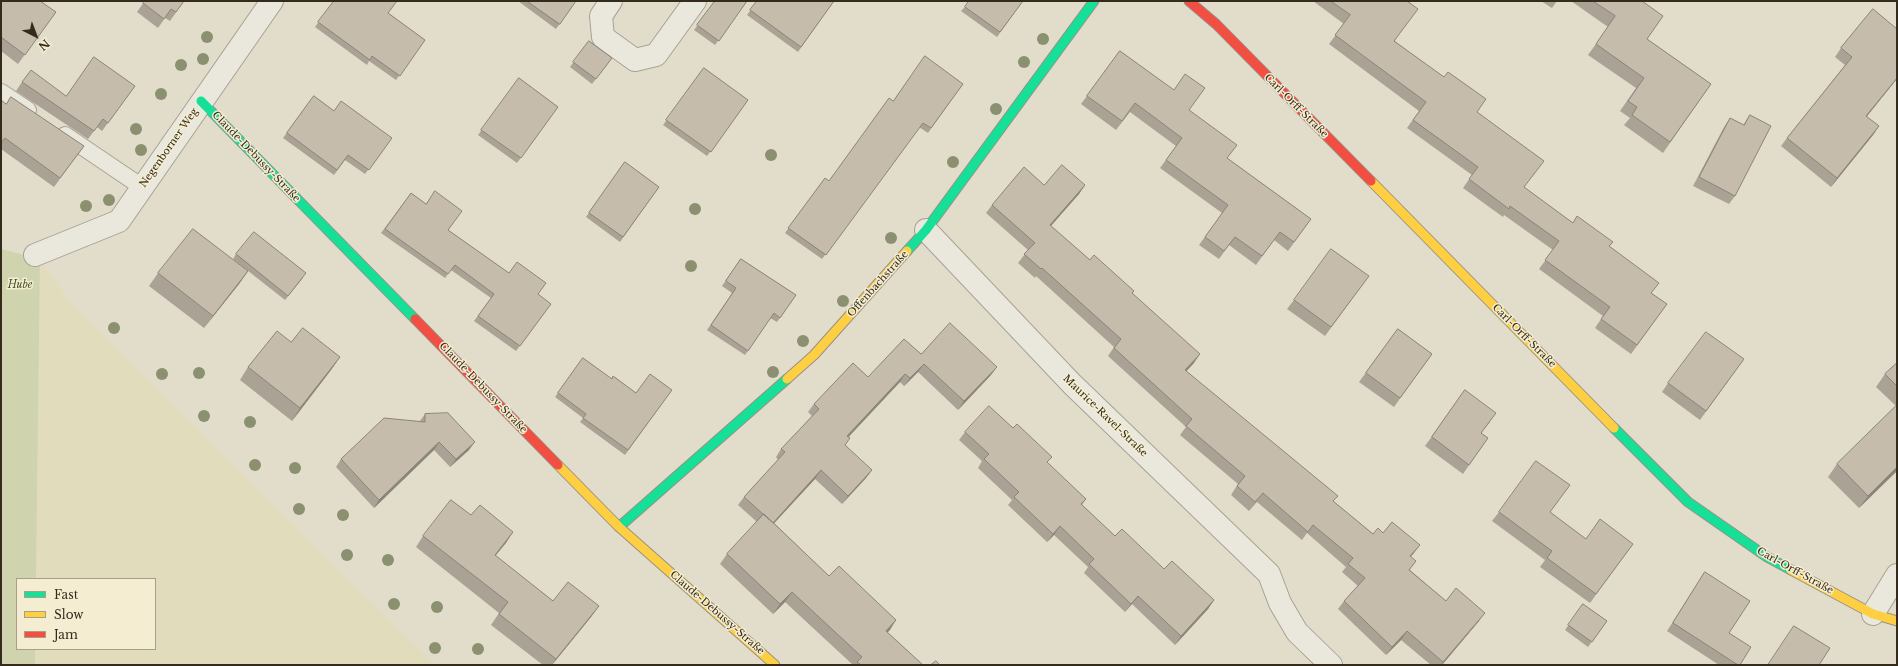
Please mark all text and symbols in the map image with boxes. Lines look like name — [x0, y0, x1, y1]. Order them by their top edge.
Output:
north arrow — [16, 16, 56, 56]
text: N — [36, 36, 53, 54]
street label: Carl-Orff-Straße — [1262, 72, 1330, 140]
street label: Negenborner Weg — [137, 106, 201, 190]
street label: Claude-Debussy-Straße — [210, 109, 302, 205]
street label: Offenbachstraße — [845, 248, 911, 320]
park label: Hube — [8, 279, 32, 291]
street label: Carl-Orff-Straße — [1490, 302, 1558, 370]
street label: Claude-Debussy-Straße — [437, 340, 529, 436]
street label: Maurice-Ravel-Straße — [1060, 373, 1150, 459]
street label: Carl-Orff-Straße — [1755, 545, 1835, 597]
street label: Claude-Debussy-Straße — [667, 569, 767, 657]
legend — [16, 578, 156, 650]
text: Fast — [54, 587, 78, 602]
text: Slow — [54, 607, 83, 622]
text: Jam — [54, 627, 78, 642]

